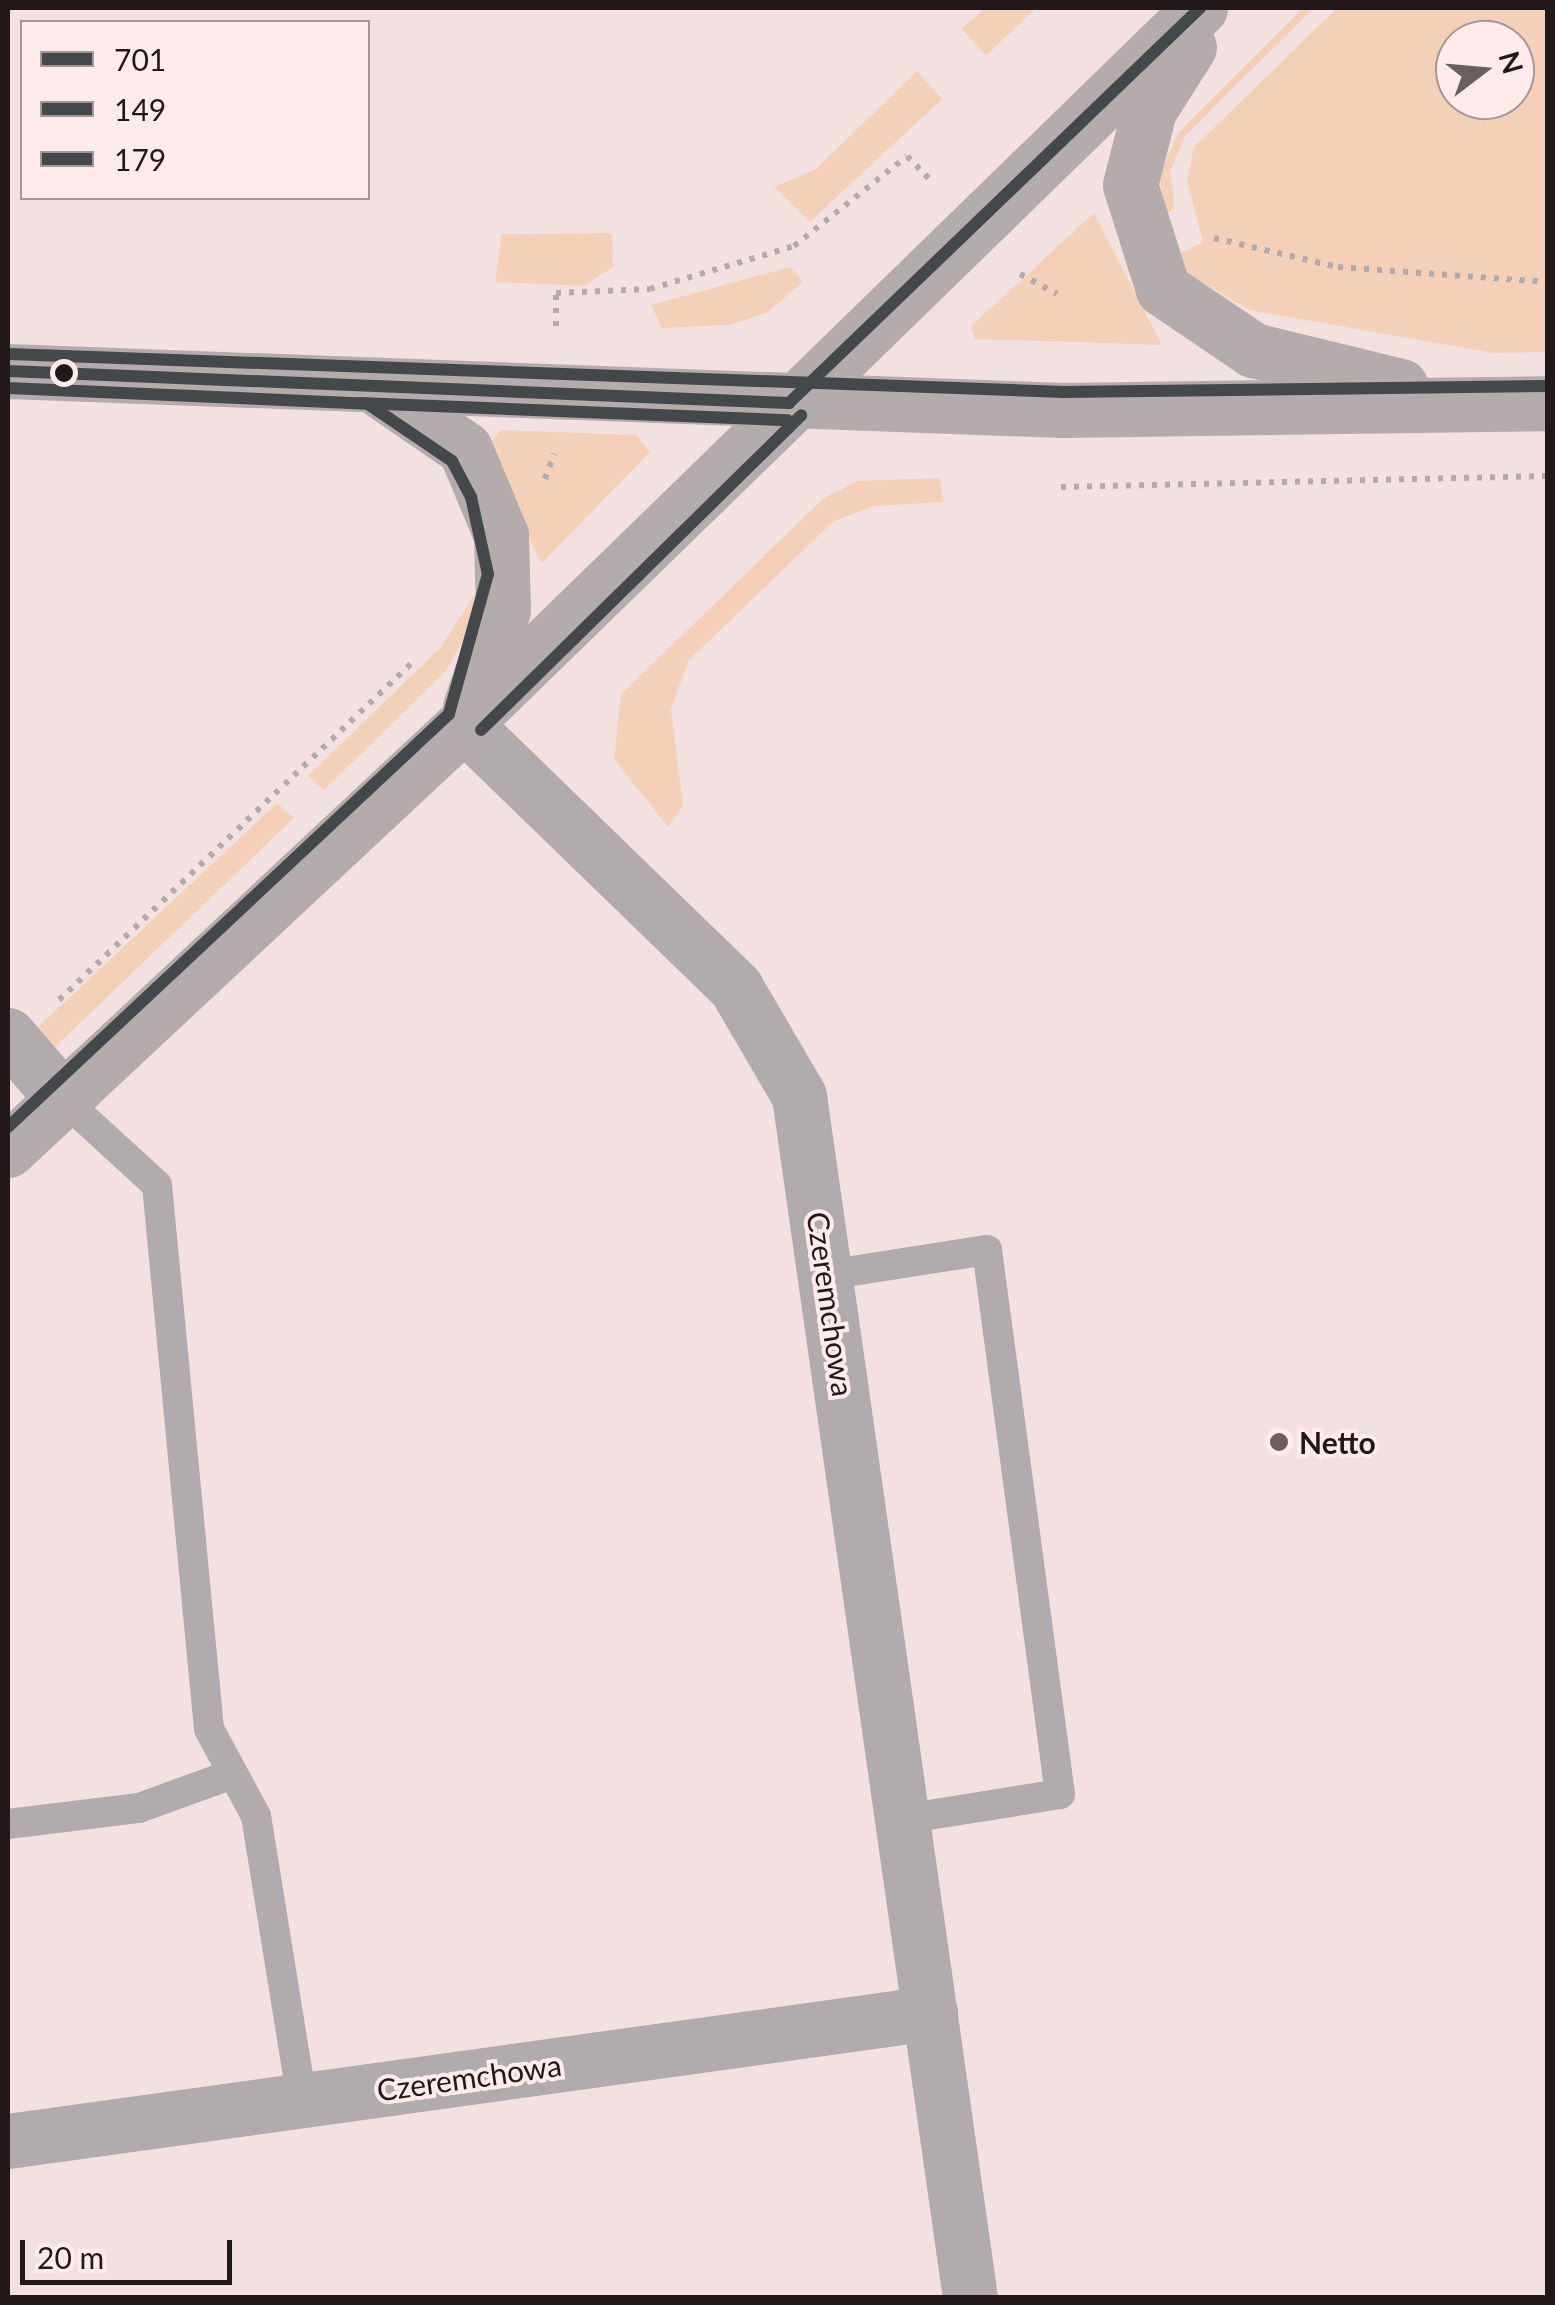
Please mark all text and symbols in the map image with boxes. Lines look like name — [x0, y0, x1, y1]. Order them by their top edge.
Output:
legend — [20, 20, 370, 200]
north arrow — [1435, 20, 1535, 120]
text: 701 — [114, 41, 166, 77]
text: N — [1493, 47, 1531, 77]
text: 149 — [114, 91, 166, 127]
text: 179 — [114, 141, 166, 177]
unlabelled marker — [54, 363, 74, 383]
street label: Czeremchowa — [800, 1209, 862, 1399]
place label: Netto — [1299, 1424, 1376, 1460]
marker: Netto — [1268, 1431, 1290, 1453]
street label: Czeremchowa — [374, 2046, 564, 2108]
scale bar — [25, 2220, 238, 2282]
text: 20 m — [37, 2239, 104, 2275]

